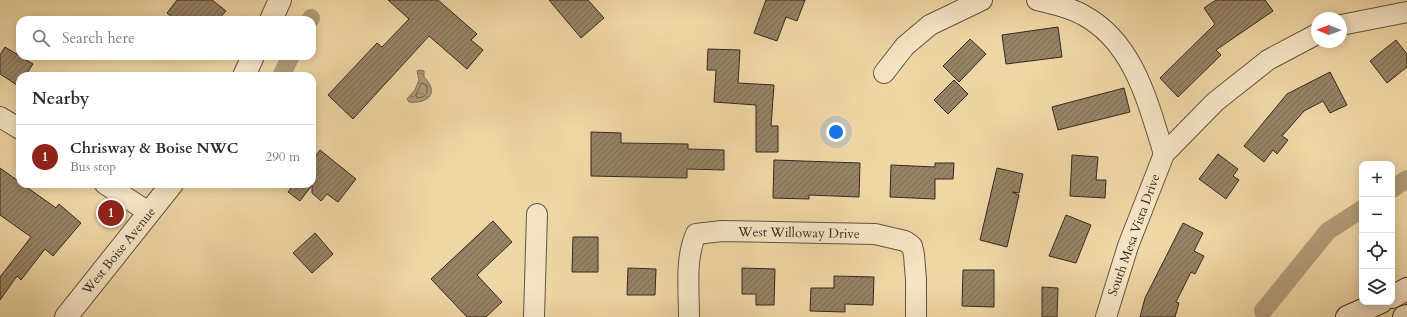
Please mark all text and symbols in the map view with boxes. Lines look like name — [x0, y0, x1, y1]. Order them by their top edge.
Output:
north arrow — [1311, 12, 1347, 48]
search box — [16, 16, 316, 60]
icon: search — [30, 27, 52, 49]
text: Search here — [62, 28, 135, 48]
text: Nearby — [32, 87, 89, 110]
your location — [826, 122, 846, 142]
text: Chrisway & Boise NWC — [70, 138, 238, 158]
text: 1 — [42, 148, 48, 166]
text: 290 m — [266, 148, 300, 166]
text: Bus stop — [70, 158, 116, 176]
map controls — [1359, 161, 1395, 305]
button: + — [1359, 161, 1395, 197]
street label: South Mesa Vista Drive — [1103, 171, 1165, 299]
button: − — [1359, 197, 1395, 233]
pin: 1 — [98, 198, 124, 228]
street label: West Boise Avenue — [78, 203, 160, 299]
street label: West Willoway Drive — [737, 223, 860, 243]
button: locate — [1359, 233, 1395, 269]
button: layers — [1359, 269, 1395, 305]

